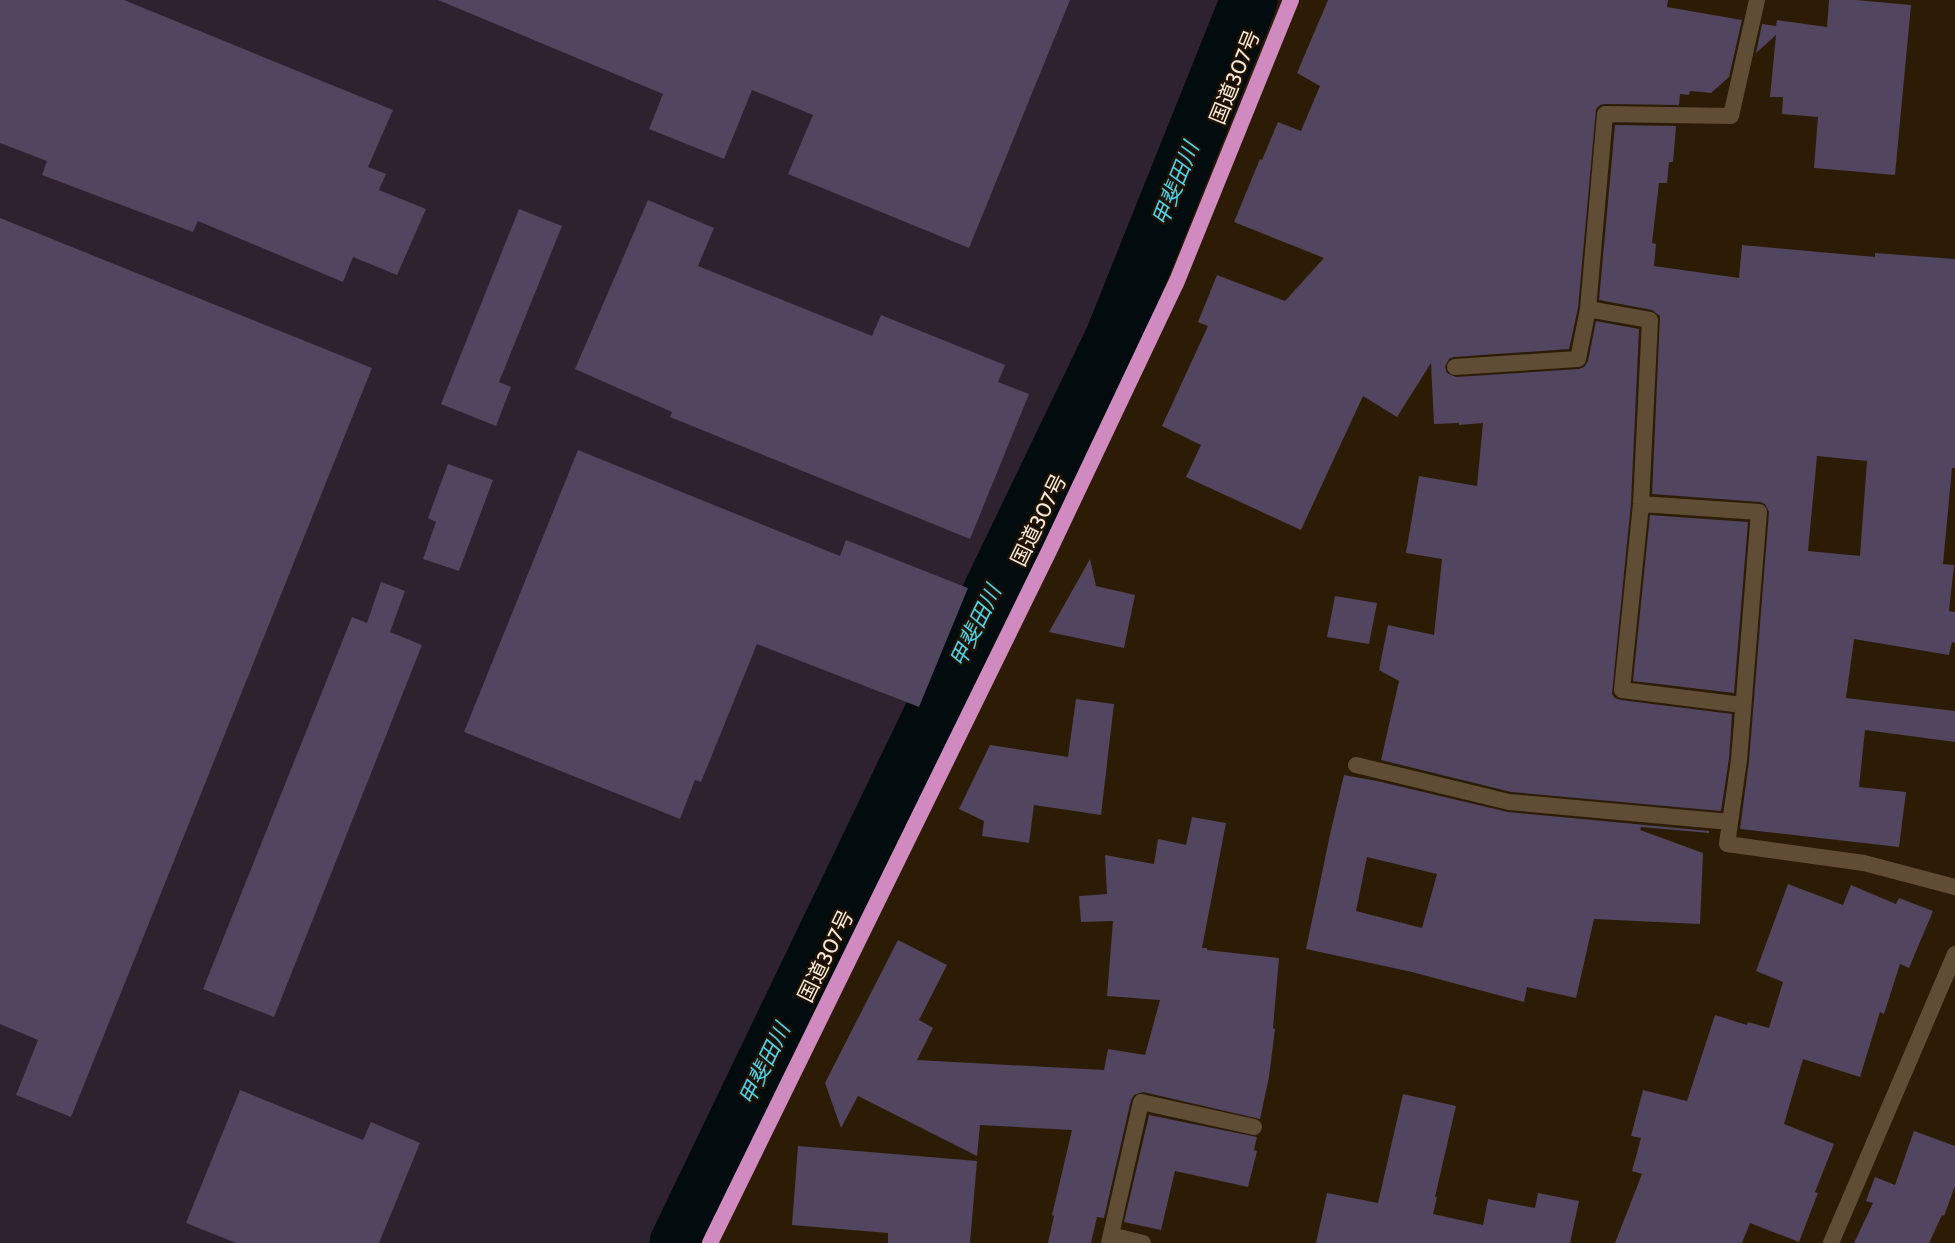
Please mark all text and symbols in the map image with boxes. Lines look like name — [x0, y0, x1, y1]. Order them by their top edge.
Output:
street label: 国道307号 — [1204, 26, 1265, 128]
water label: 甲斐田川 — [1146, 136, 1205, 230]
street label: 国道307号 — [1006, 470, 1072, 570]
water label: 甲斐田川 — [944, 579, 1008, 672]
street label: 国道307号 — [793, 906, 859, 1006]
water label: 甲斐田川 — [733, 1017, 797, 1110]

